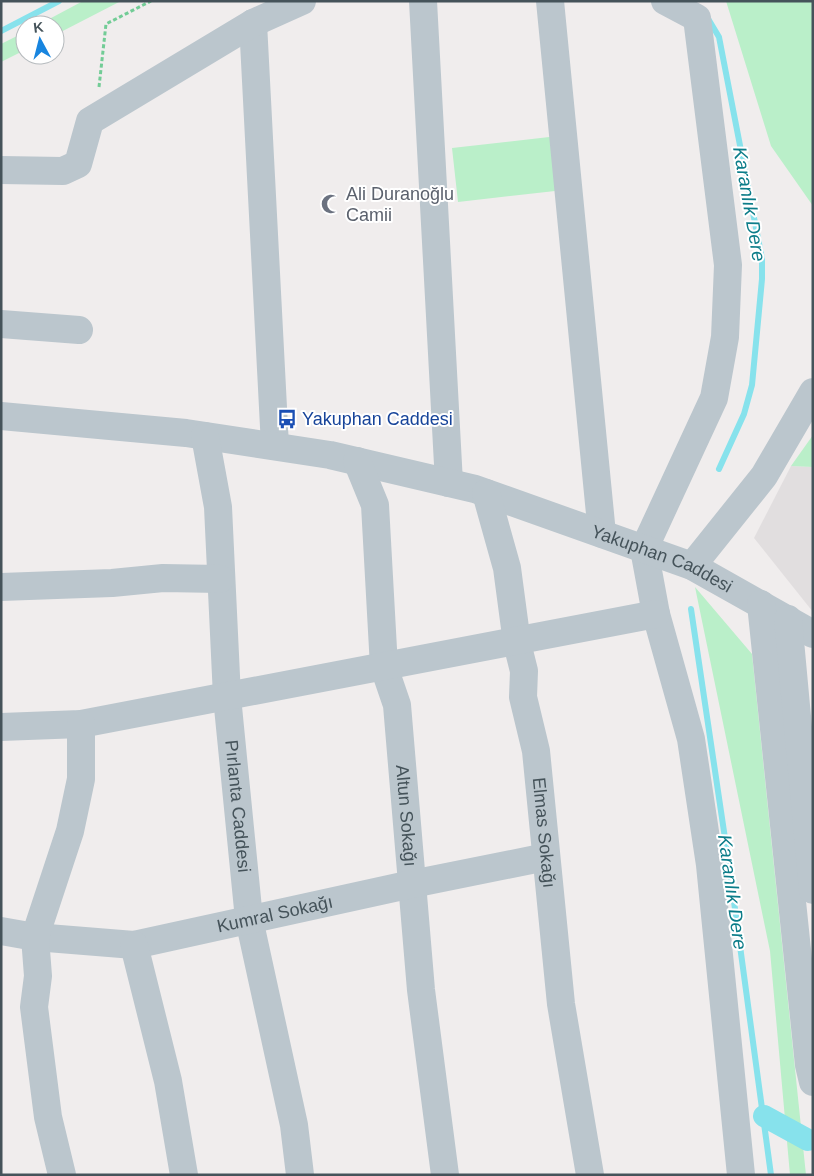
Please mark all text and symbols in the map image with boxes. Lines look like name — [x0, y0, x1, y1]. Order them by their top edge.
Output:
north arrow — [15, 15, 65, 65]
text: K — [32, 19, 44, 36]
water label: Karanlık Dere — [729, 145, 770, 263]
place label: Ali Duranoğlu Camii — [346, 184, 454, 225]
mosque icon: Ali Duranoğlu Camii — [320, 193, 342, 215]
bus stop icon: Yakuphan Caddesi — [276, 408, 298, 430]
place label: Yakuphan Caddesi — [302, 409, 453, 429]
street label: Yakuphan Caddesi — [589, 521, 736, 597]
street label: Pırlanta Caddesi — [221, 739, 254, 873]
street label: Altun Sokağı — [392, 764, 421, 867]
street label: Elmas Sokağı — [529, 776, 559, 889]
water label: Karanlık Dere — [714, 833, 751, 951]
street label: Kumral Sokağı — [215, 892, 335, 937]

